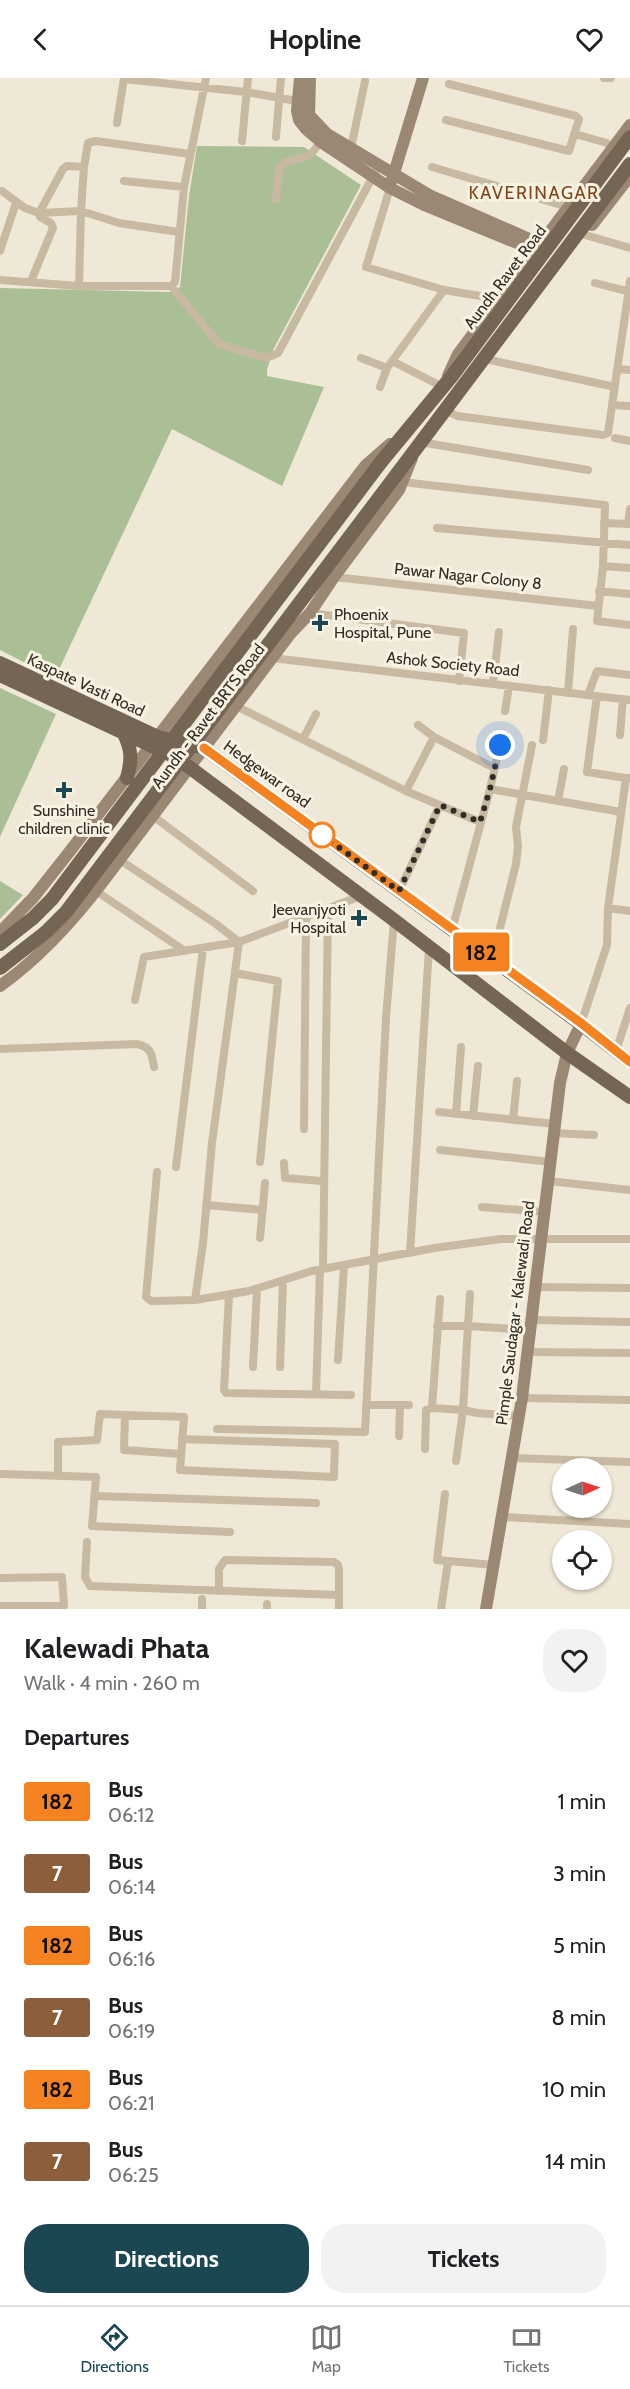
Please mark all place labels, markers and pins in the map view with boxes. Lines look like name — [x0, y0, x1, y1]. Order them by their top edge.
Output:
place label: Phoenix Hospital, Pune — [334, 605, 431, 642]
marker: Phoenix Hospital, Pune — [311, 614, 329, 632]
marker: Sunshine children clinic — [55, 781, 73, 799]
place label: Sunshine children clinic — [18, 801, 110, 838]
unlabelled marker — [309, 822, 335, 848]
place label: Jeevanjyoti Hospital — [272, 900, 346, 937]
marker: Jeevanjyoti Hospital — [350, 909, 368, 927]

